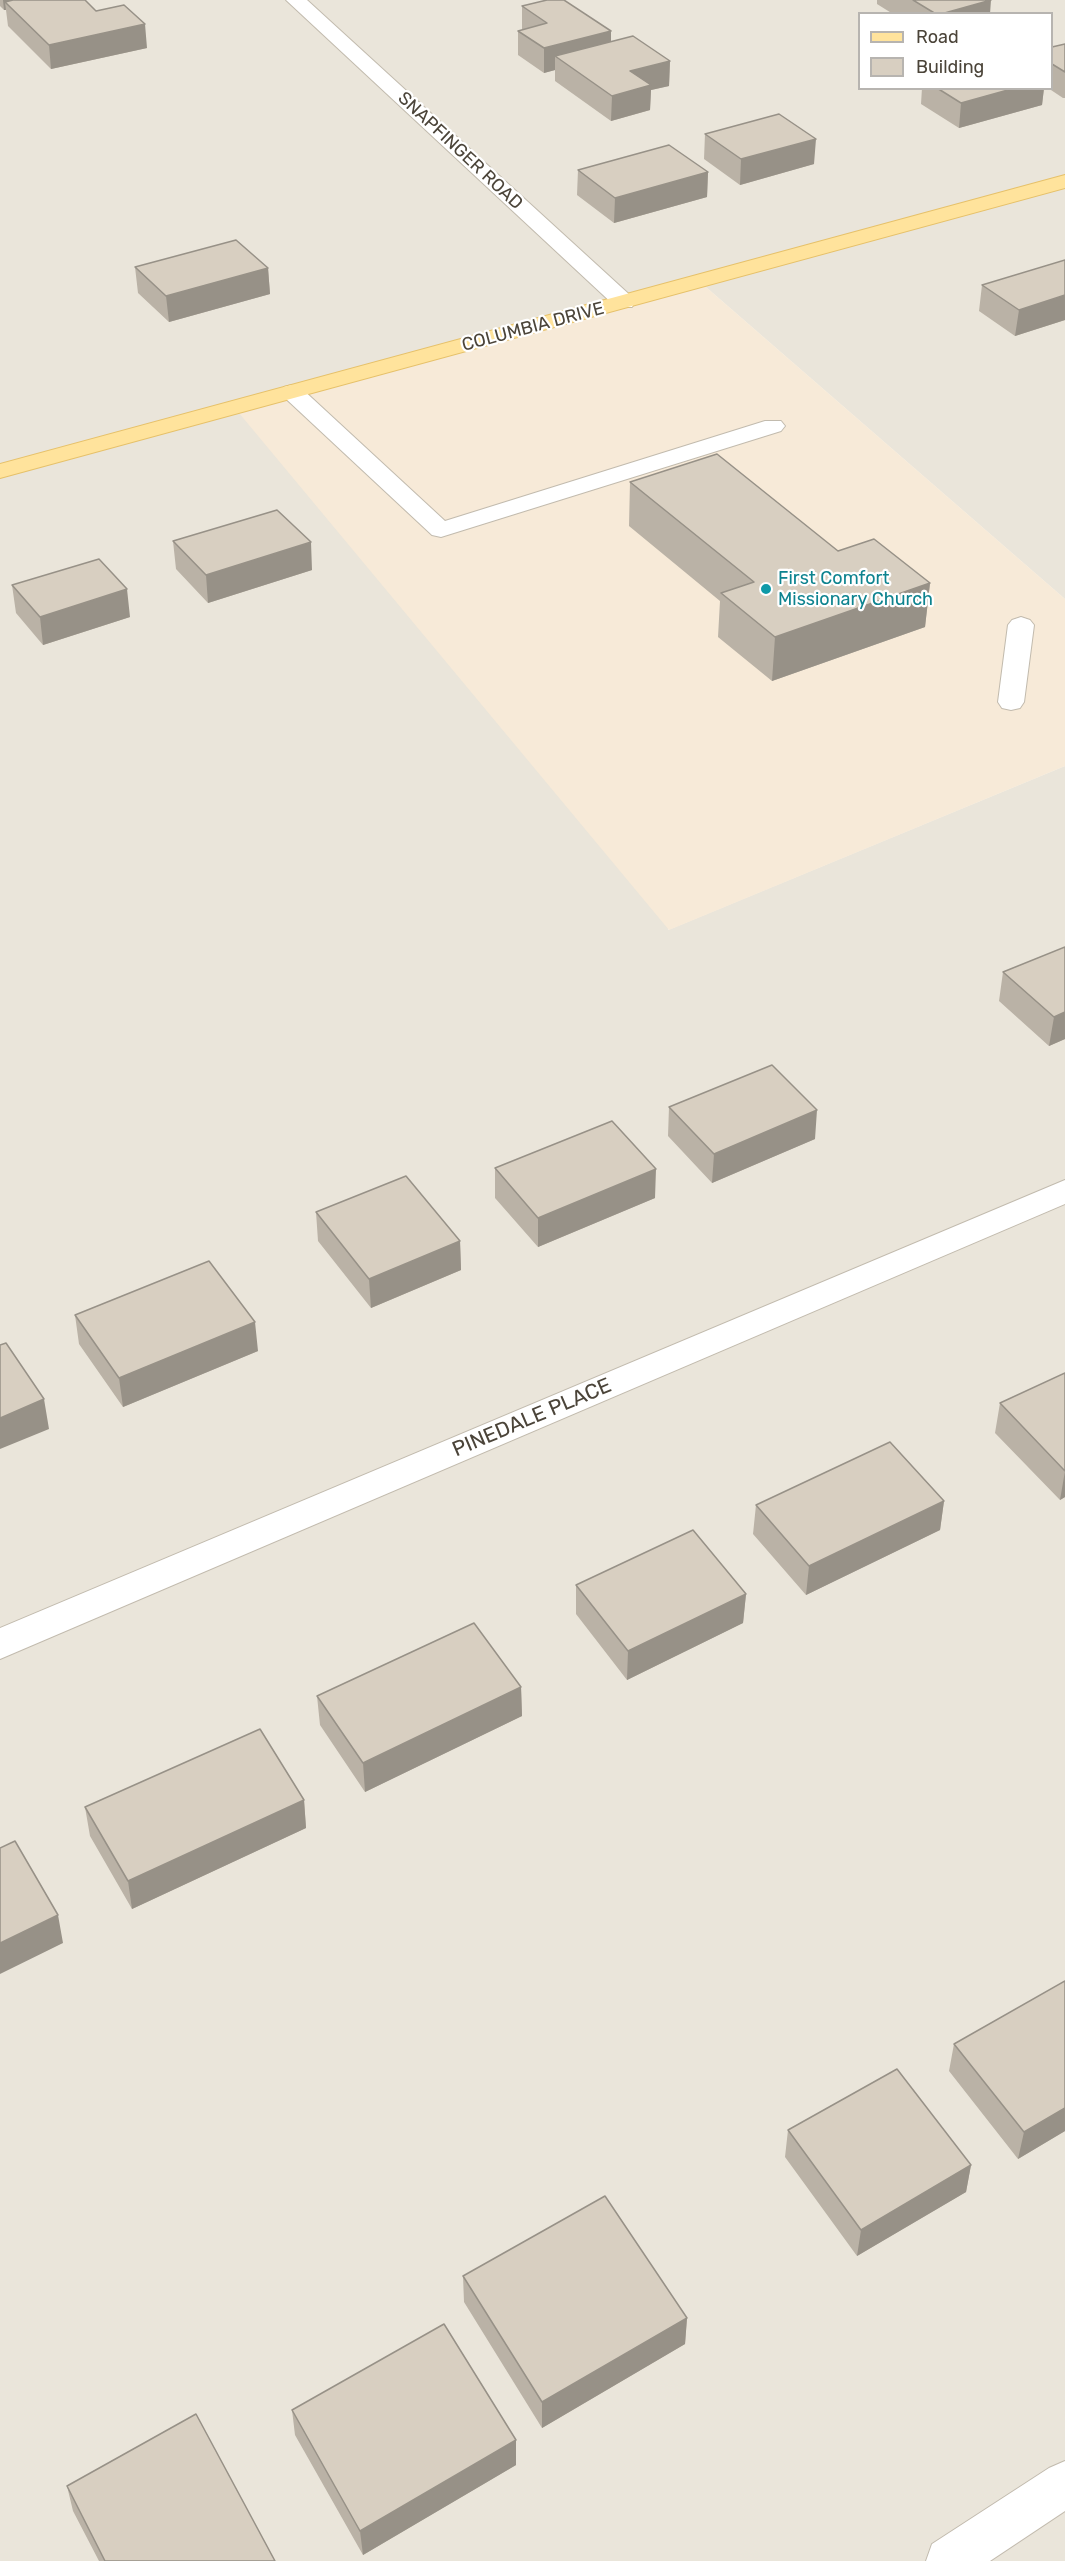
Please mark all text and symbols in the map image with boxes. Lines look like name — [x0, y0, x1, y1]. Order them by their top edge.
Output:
legend — [858, 12, 1053, 90]
text: Road — [916, 26, 959, 48]
text: Building — [916, 56, 984, 78]
street label: SNAPFINGER ROAD — [393, 88, 527, 214]
street label: COLUMBIA DRIVE — [460, 298, 606, 356]
place label: First Comfort Missionary Church — [778, 568, 933, 610]
marker: First Comfort Missionary Church — [759, 582, 773, 596]
street label: PINEDALE PLACE — [449, 1373, 615, 1463]

